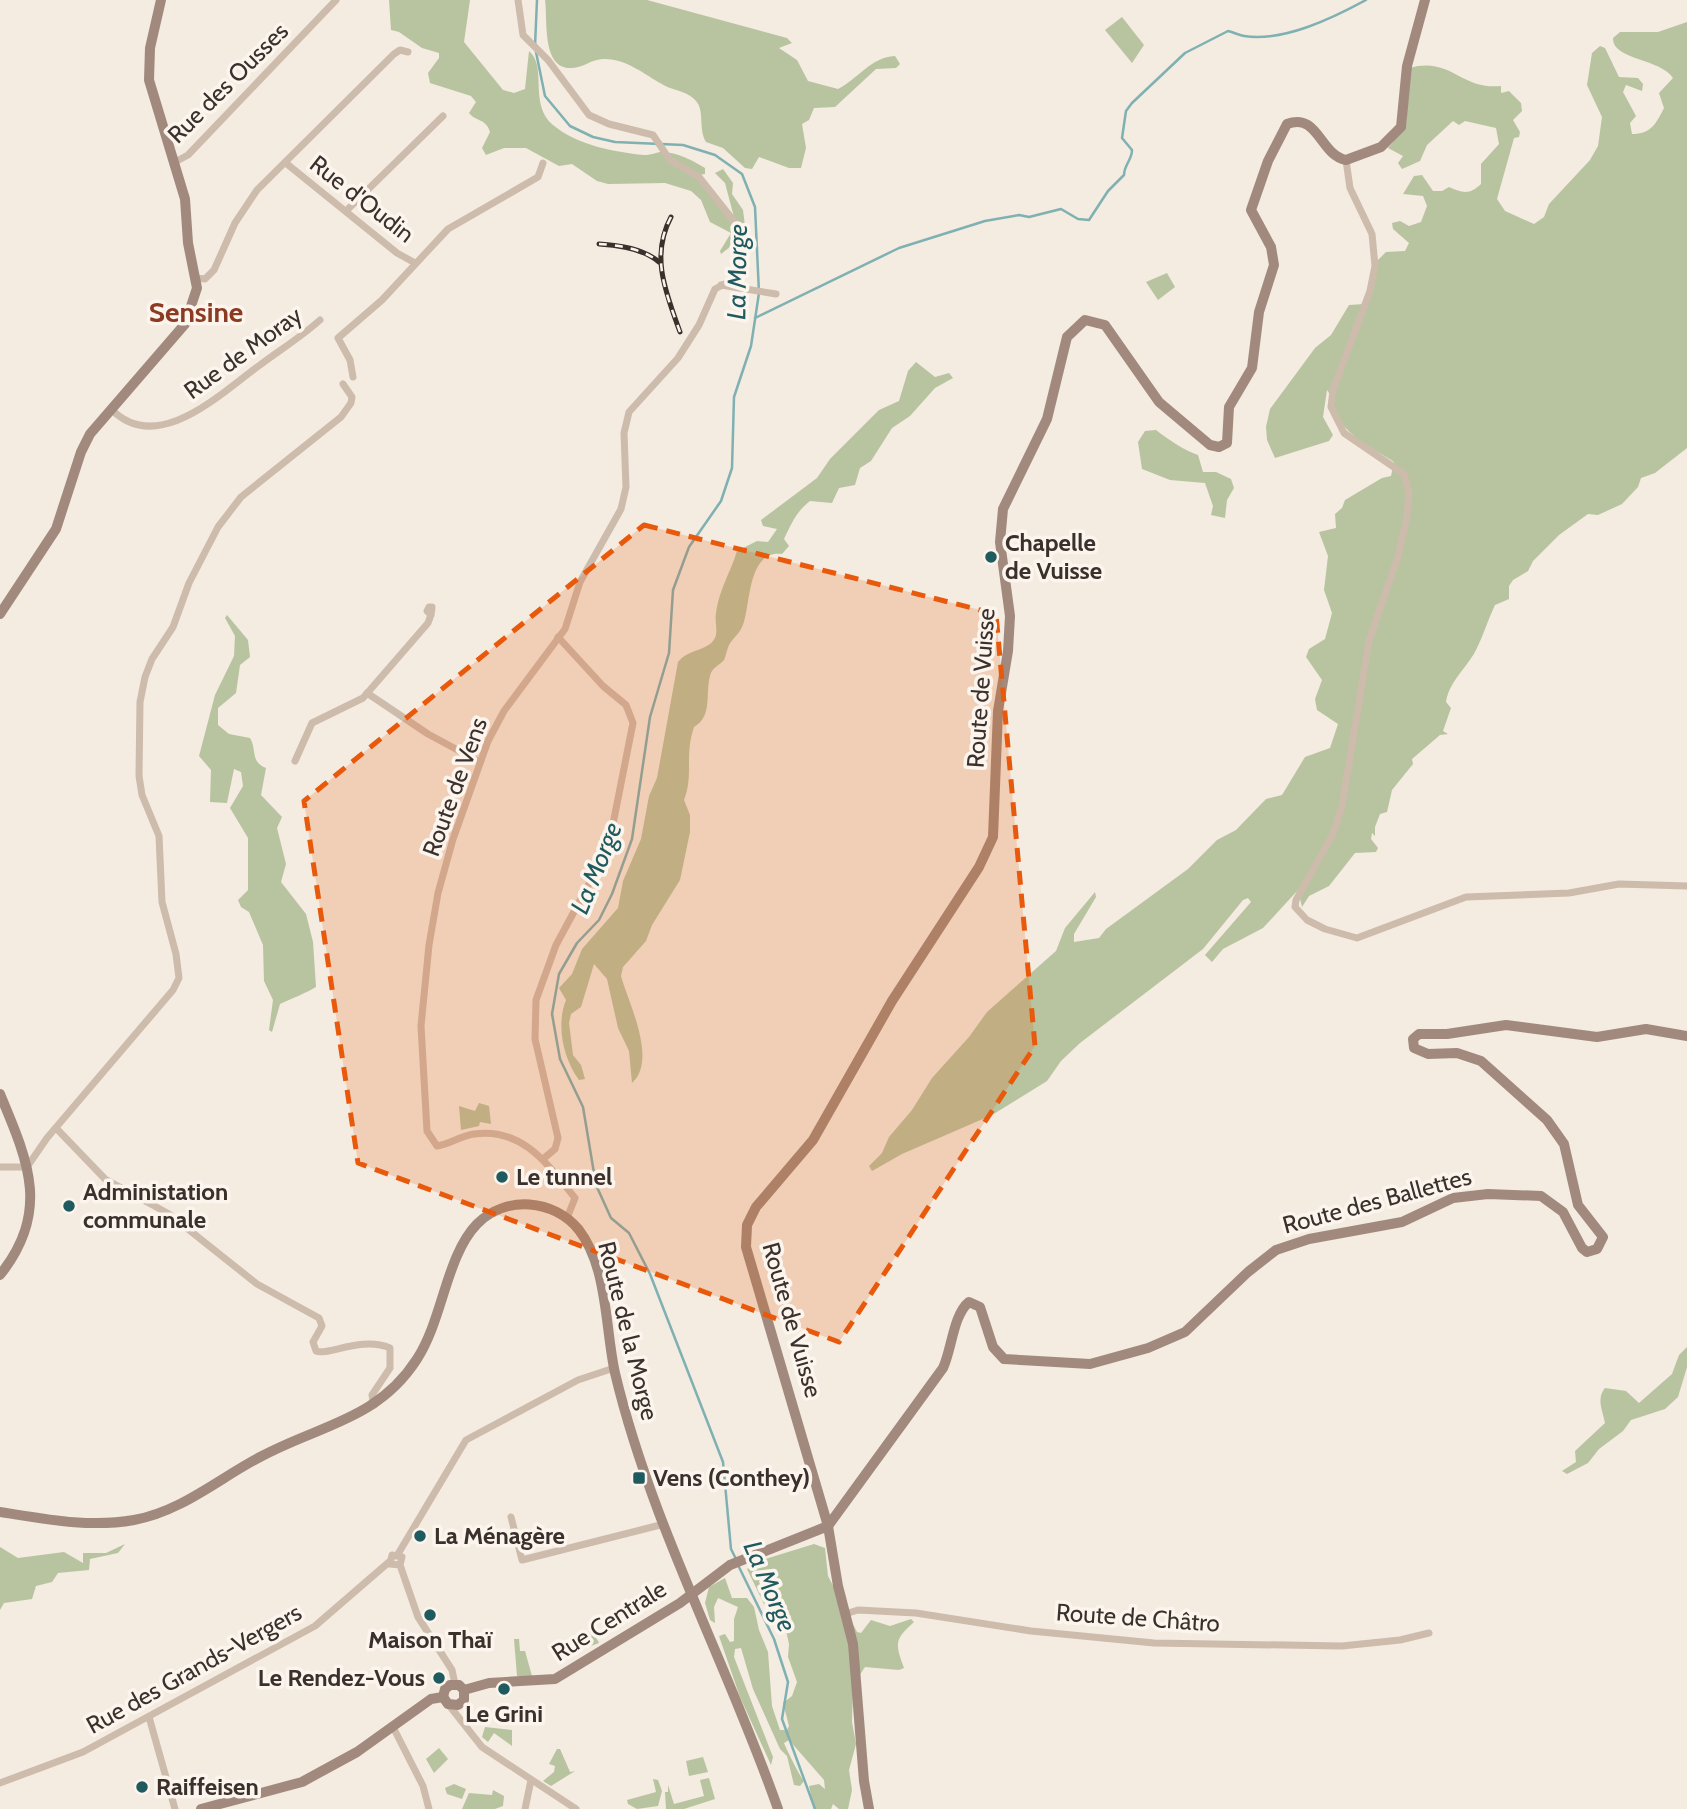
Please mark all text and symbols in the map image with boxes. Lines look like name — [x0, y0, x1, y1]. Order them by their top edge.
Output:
street label: Rue des Ousses — [161, 16, 294, 149]
street label: Rue d'Oudin — [304, 149, 420, 248]
water label: La Morge — [720, 224, 754, 320]
district label: Sensine — [149, 295, 243, 329]
street label: Rue de Moray — [178, 300, 307, 405]
place label: Chapelle de Vuisse — [1005, 528, 1102, 585]
marker: Chapelle de Vuisse — [983, 549, 999, 565]
street label: Route de Vuisse — [960, 607, 1001, 769]
street label: Route de Vens — [416, 714, 493, 860]
water label: La Morge — [563, 818, 629, 918]
street label: Route des Ballettes — [1279, 1161, 1474, 1240]
place label: Le tunnel — [516, 1162, 612, 1191]
marker: Le tunnel — [494, 1169, 510, 1185]
place label: Administation communale — [83, 1177, 228, 1234]
marker: Administation communale — [61, 1198, 77, 1214]
street label: Route de la Morge — [592, 1239, 665, 1423]
street label: Route de Vuisse — [756, 1239, 828, 1401]
place label: Vens (Conthey) — [653, 1463, 810, 1492]
marker: Vens (Conthey) — [631, 1470, 647, 1486]
place label: La Ménagère — [434, 1521, 565, 1550]
marker: La Ménagère — [412, 1528, 428, 1544]
water label: La Morge — [737, 1536, 803, 1636]
street label: Rue Centrale — [546, 1574, 671, 1667]
street label: Rue des Grands-Vergers — [81, 1597, 306, 1740]
street label: Route de Châtro — [1055, 1597, 1221, 1638]
marker: Maison Thaï — [422, 1607, 438, 1623]
place label: Maison Thaï — [368, 1625, 493, 1654]
place label: Le Rendez-Vous — [258, 1663, 425, 1692]
marker: Le Rendez-Vous — [431, 1670, 447, 1686]
marker: Le Grini — [496, 1681, 512, 1697]
place label: Le Grini — [465, 1699, 543, 1728]
place label: Raiffeisen — [156, 1772, 259, 1801]
marker: Raiffeisen — [134, 1779, 150, 1795]

